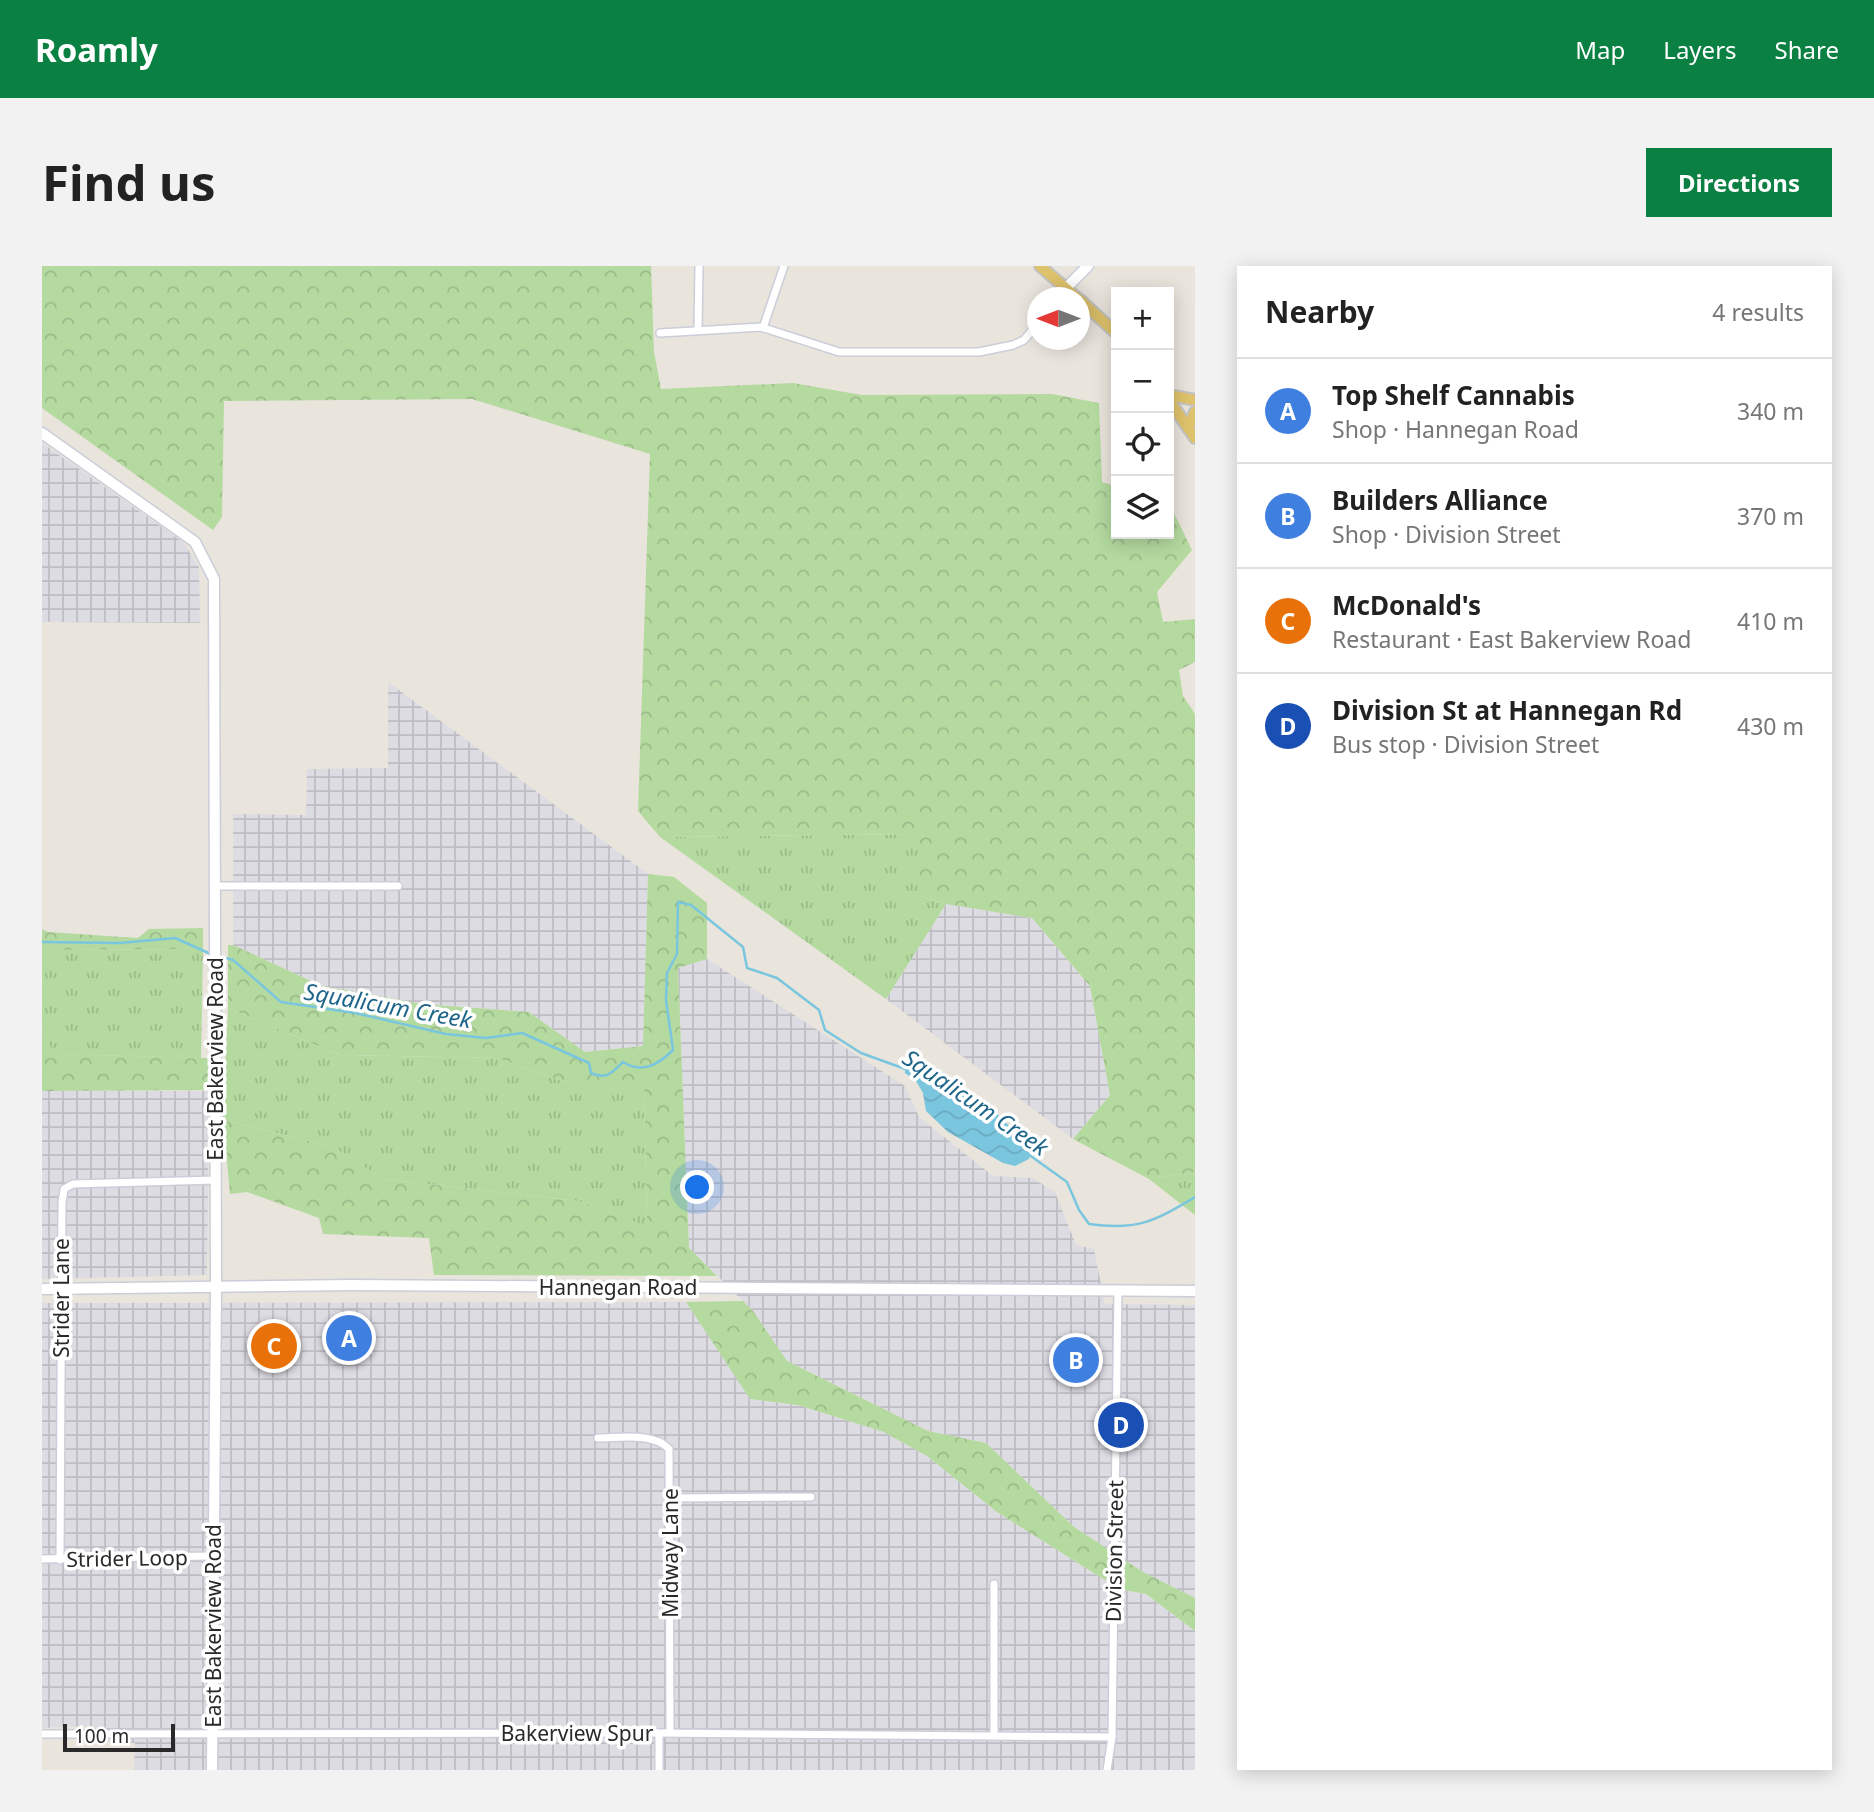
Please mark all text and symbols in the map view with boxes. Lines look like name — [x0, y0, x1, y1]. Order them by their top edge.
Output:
text: Roamly — [35, 27, 158, 72]
text: Map — [1575, 33, 1625, 66]
text: Layers — [1663, 33, 1737, 66]
text: Share — [1775, 33, 1839, 66]
button: Directions — [1646, 148, 1832, 217]
text: Find us — [42, 149, 216, 215]
north arrow — [1027, 287, 1090, 350]
map controls — [1111, 287, 1174, 539]
button: + — [1111, 287, 1174, 350]
text: Nearby — [1265, 291, 1374, 332]
text: 4 results — [1712, 296, 1804, 328]
button: − — [1111, 350, 1174, 413]
text: Top Shelf Cannabis — [1332, 377, 1575, 413]
text: A — [1280, 395, 1296, 427]
text: 340 m — [1737, 395, 1804, 427]
button: locate — [1111, 413, 1174, 476]
text: Shop · Hannegan Road — [1332, 413, 1579, 445]
button: layers — [1111, 476, 1174, 539]
text: Builders Alliance — [1332, 482, 1548, 518]
text: B — [1280, 500, 1296, 532]
text: 370 m — [1737, 500, 1804, 532]
text: Shop · Division Street — [1332, 518, 1561, 550]
text: McDonald's — [1332, 587, 1481, 623]
text: C — [1281, 605, 1295, 637]
text: 410 m — [1737, 605, 1804, 637]
text: Restaurant · East Bakerview Road — [1332, 623, 1691, 655]
text: Division St at Hannegan Rd — [1332, 692, 1682, 728]
text: D — [1280, 710, 1296, 742]
text: 430 m — [1737, 710, 1804, 742]
text: Bus stop · Division Street — [1332, 728, 1599, 760]
street label: East Bakerview Road — [201, 957, 229, 1161]
water label: Squalicum Creek — [302, 975, 476, 1036]
water label: Squalicum Creek — [897, 1041, 1057, 1164]
your location — [680, 1170, 714, 1204]
street label: Strider Lane — [47, 1238, 75, 1358]
street label: Hannegan Road — [539, 1273, 697, 1301]
pin: A — [326, 1312, 372, 1364]
pin: C — [251, 1320, 297, 1372]
pin: B — [1053, 1334, 1099, 1386]
pin: D — [1098, 1399, 1144, 1451]
street label: Division Street — [1099, 1479, 1129, 1622]
street label: Midway Lane — [656, 1488, 684, 1618]
street label: East Bakerview Road — [199, 1524, 227, 1728]
street label: Strider Loop — [66, 1543, 188, 1573]
street label: Bakerview Spur — [501, 1719, 654, 1747]
scale bar — [63, 1721, 175, 1753]
text: 100 m — [74, 1723, 129, 1749]

